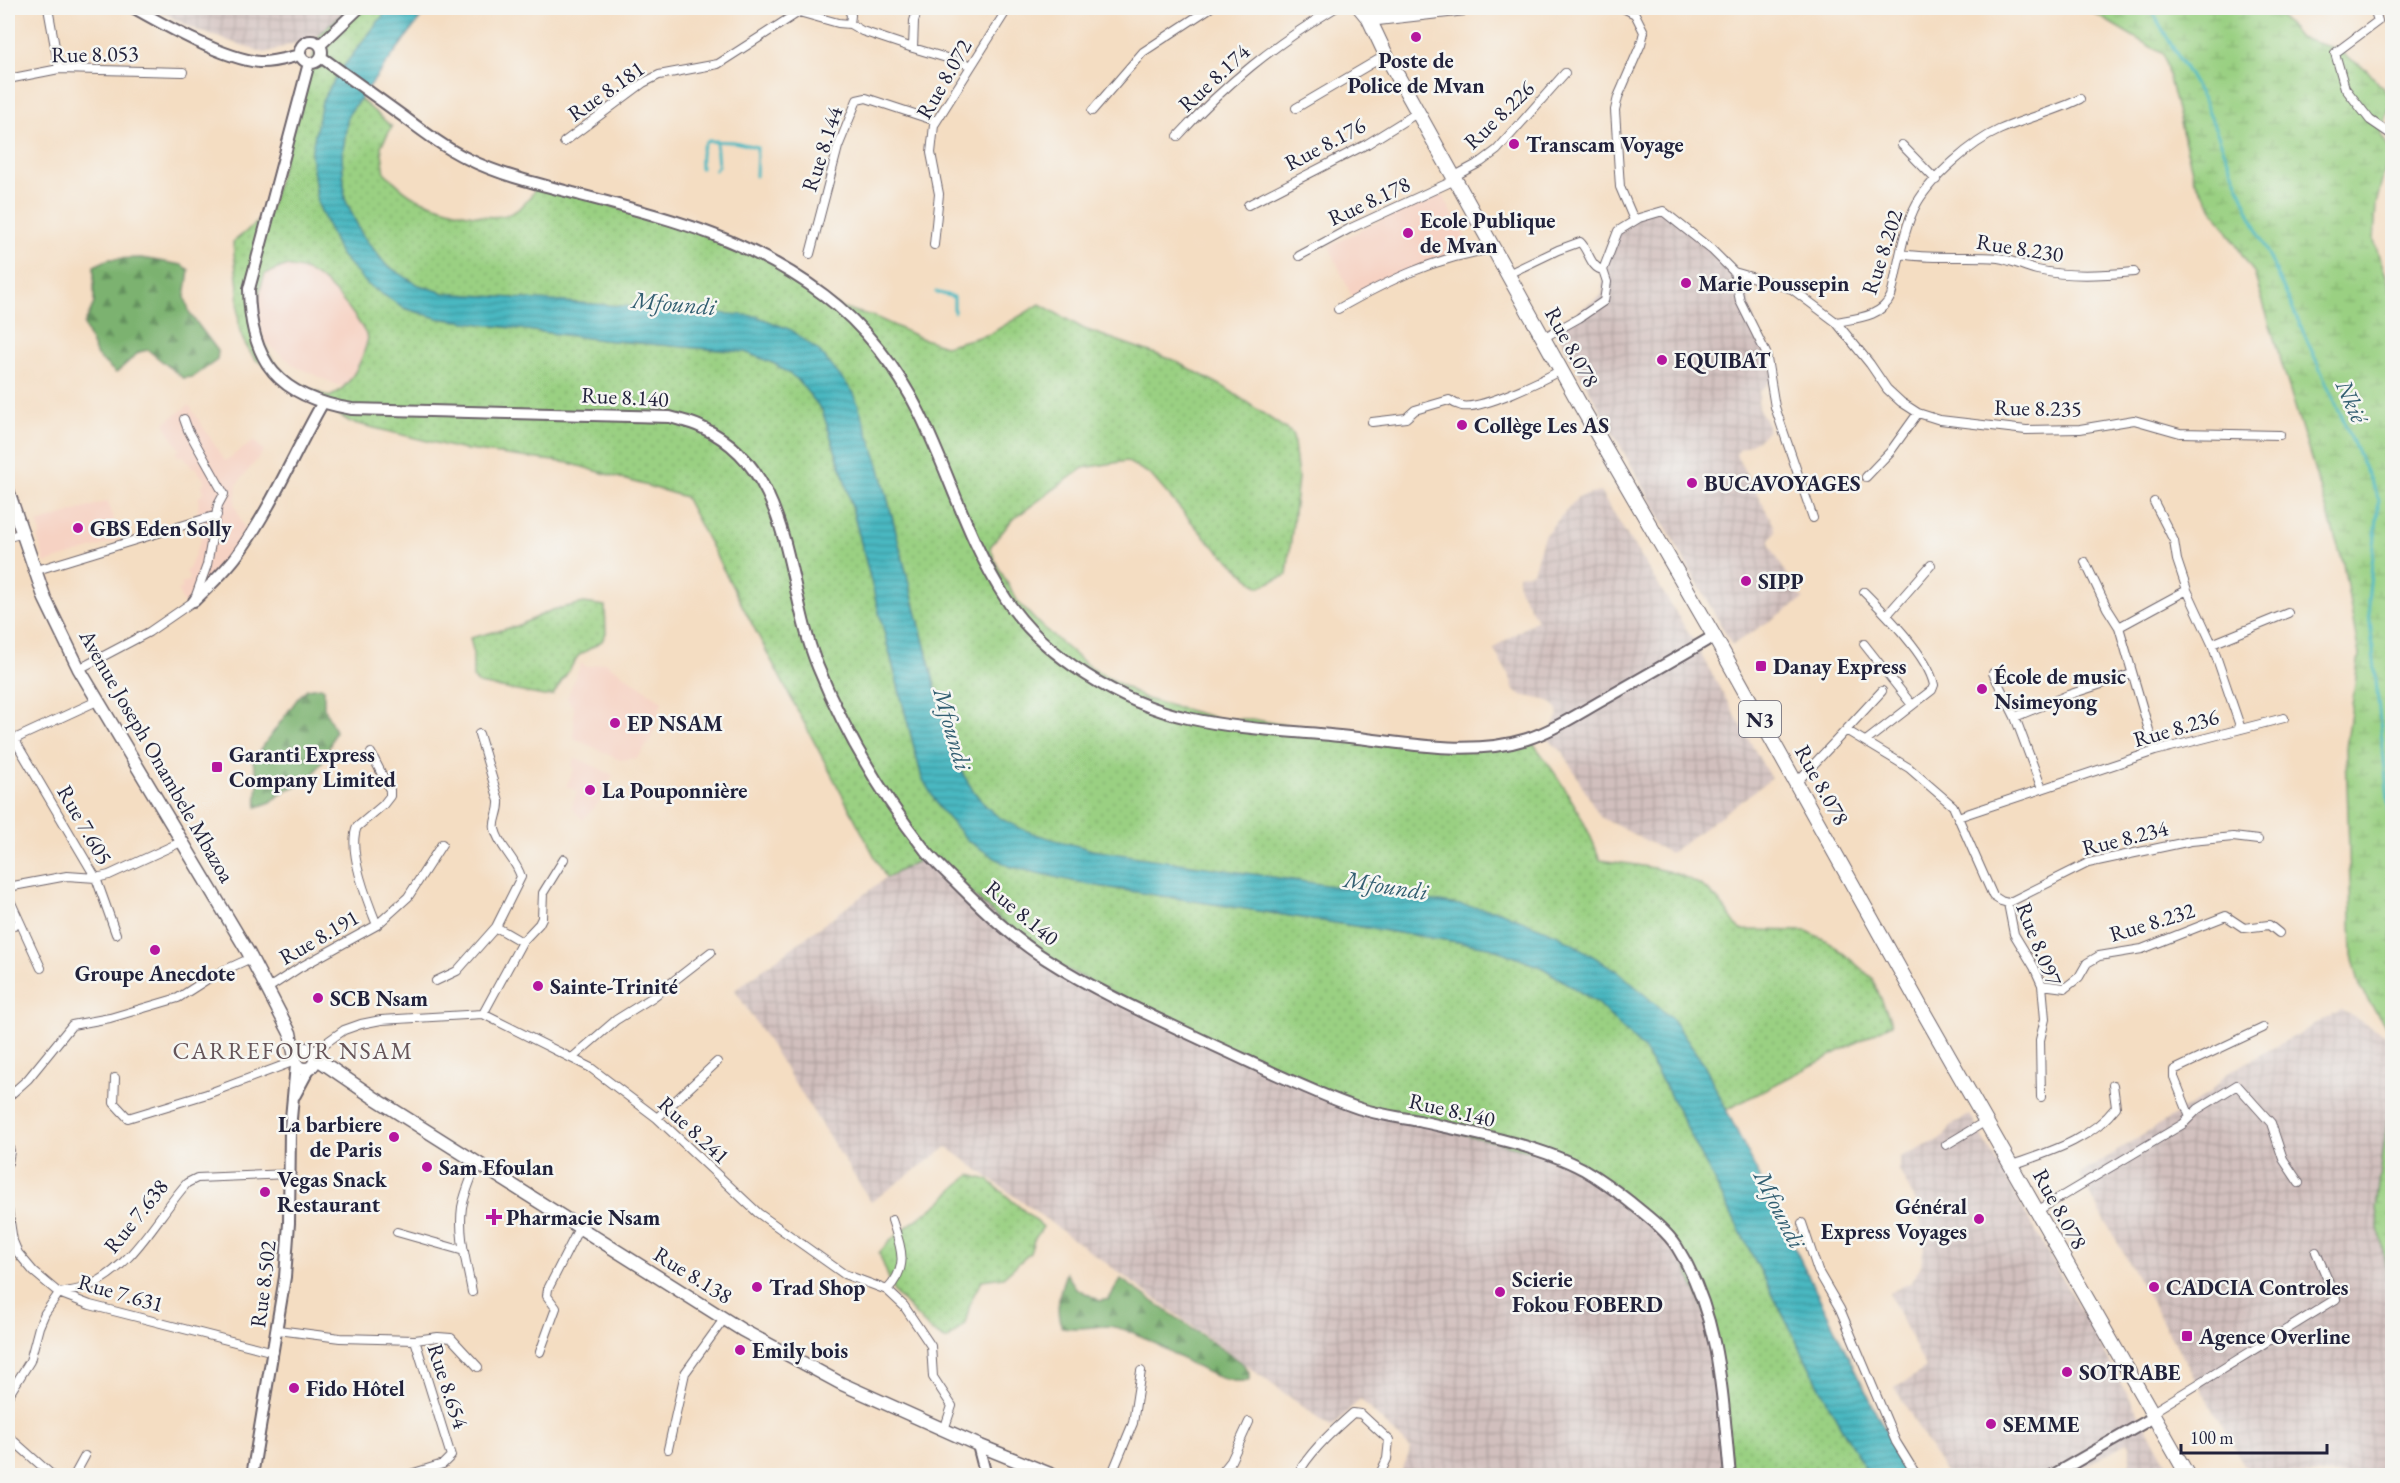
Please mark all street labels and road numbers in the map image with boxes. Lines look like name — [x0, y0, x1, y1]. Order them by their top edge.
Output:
street label: Rue 8.072 — [910, 33, 979, 124]
street label: Rue 8.174 — [1172, 37, 1256, 118]
street label: Rue 8.053 — [51, 39, 139, 69]
street label: Rue 8.181 — [562, 54, 650, 128]
street label: Rue 8.226 — [1457, 74, 1541, 156]
street label: Rue 8.144 — [795, 102, 849, 195]
street label: Rue 8.176 — [1280, 110, 1371, 177]
street label: Rue 8.178 — [1323, 169, 1415, 233]
street label: Rue 8.202 — [1855, 205, 1909, 298]
street label: Rue 8.230 — [1974, 227, 2066, 269]
street label: Rue 8.078 — [1538, 302, 1606, 392]
street label: Rue 8.140 — [581, 380, 670, 414]
street label: Rue 8.235 — [1994, 393, 2082, 423]
street label: Avenue Joseph Onambele Mbazoa — [72, 623, 242, 888]
road number: N3 — [1739, 701, 1781, 737]
street label: Rue 8.236 — [2130, 702, 2223, 754]
street label: Rue 8.078 — [1788, 740, 1856, 830]
street label: Rue 7.605 — [51, 780, 119, 870]
street label: Rue 8.234 — [2079, 813, 2171, 863]
street label: Rue 8.140 — [979, 874, 1065, 953]
street label: Rue 8.232 — [2106, 895, 2199, 949]
street label: Rue 8.097 — [2009, 898, 2069, 990]
street label: Rue 8.191 — [274, 903, 364, 971]
street label: Rue 8.140 — [1406, 1086, 1498, 1134]
street label: Rue 8.241 — [652, 1090, 736, 1170]
street label: Rue 8.078 — [2026, 1164, 2094, 1254]
street label: Rue 7.638 — [97, 1173, 175, 1259]
street label: Rue 8.502 — [243, 1238, 283, 1329]
street label: Rue 8.138 — [648, 1240, 738, 1310]
street label: Rue 7.631 — [75, 1267, 167, 1319]
street label: Rue 8.654 — [421, 1340, 475, 1433]

